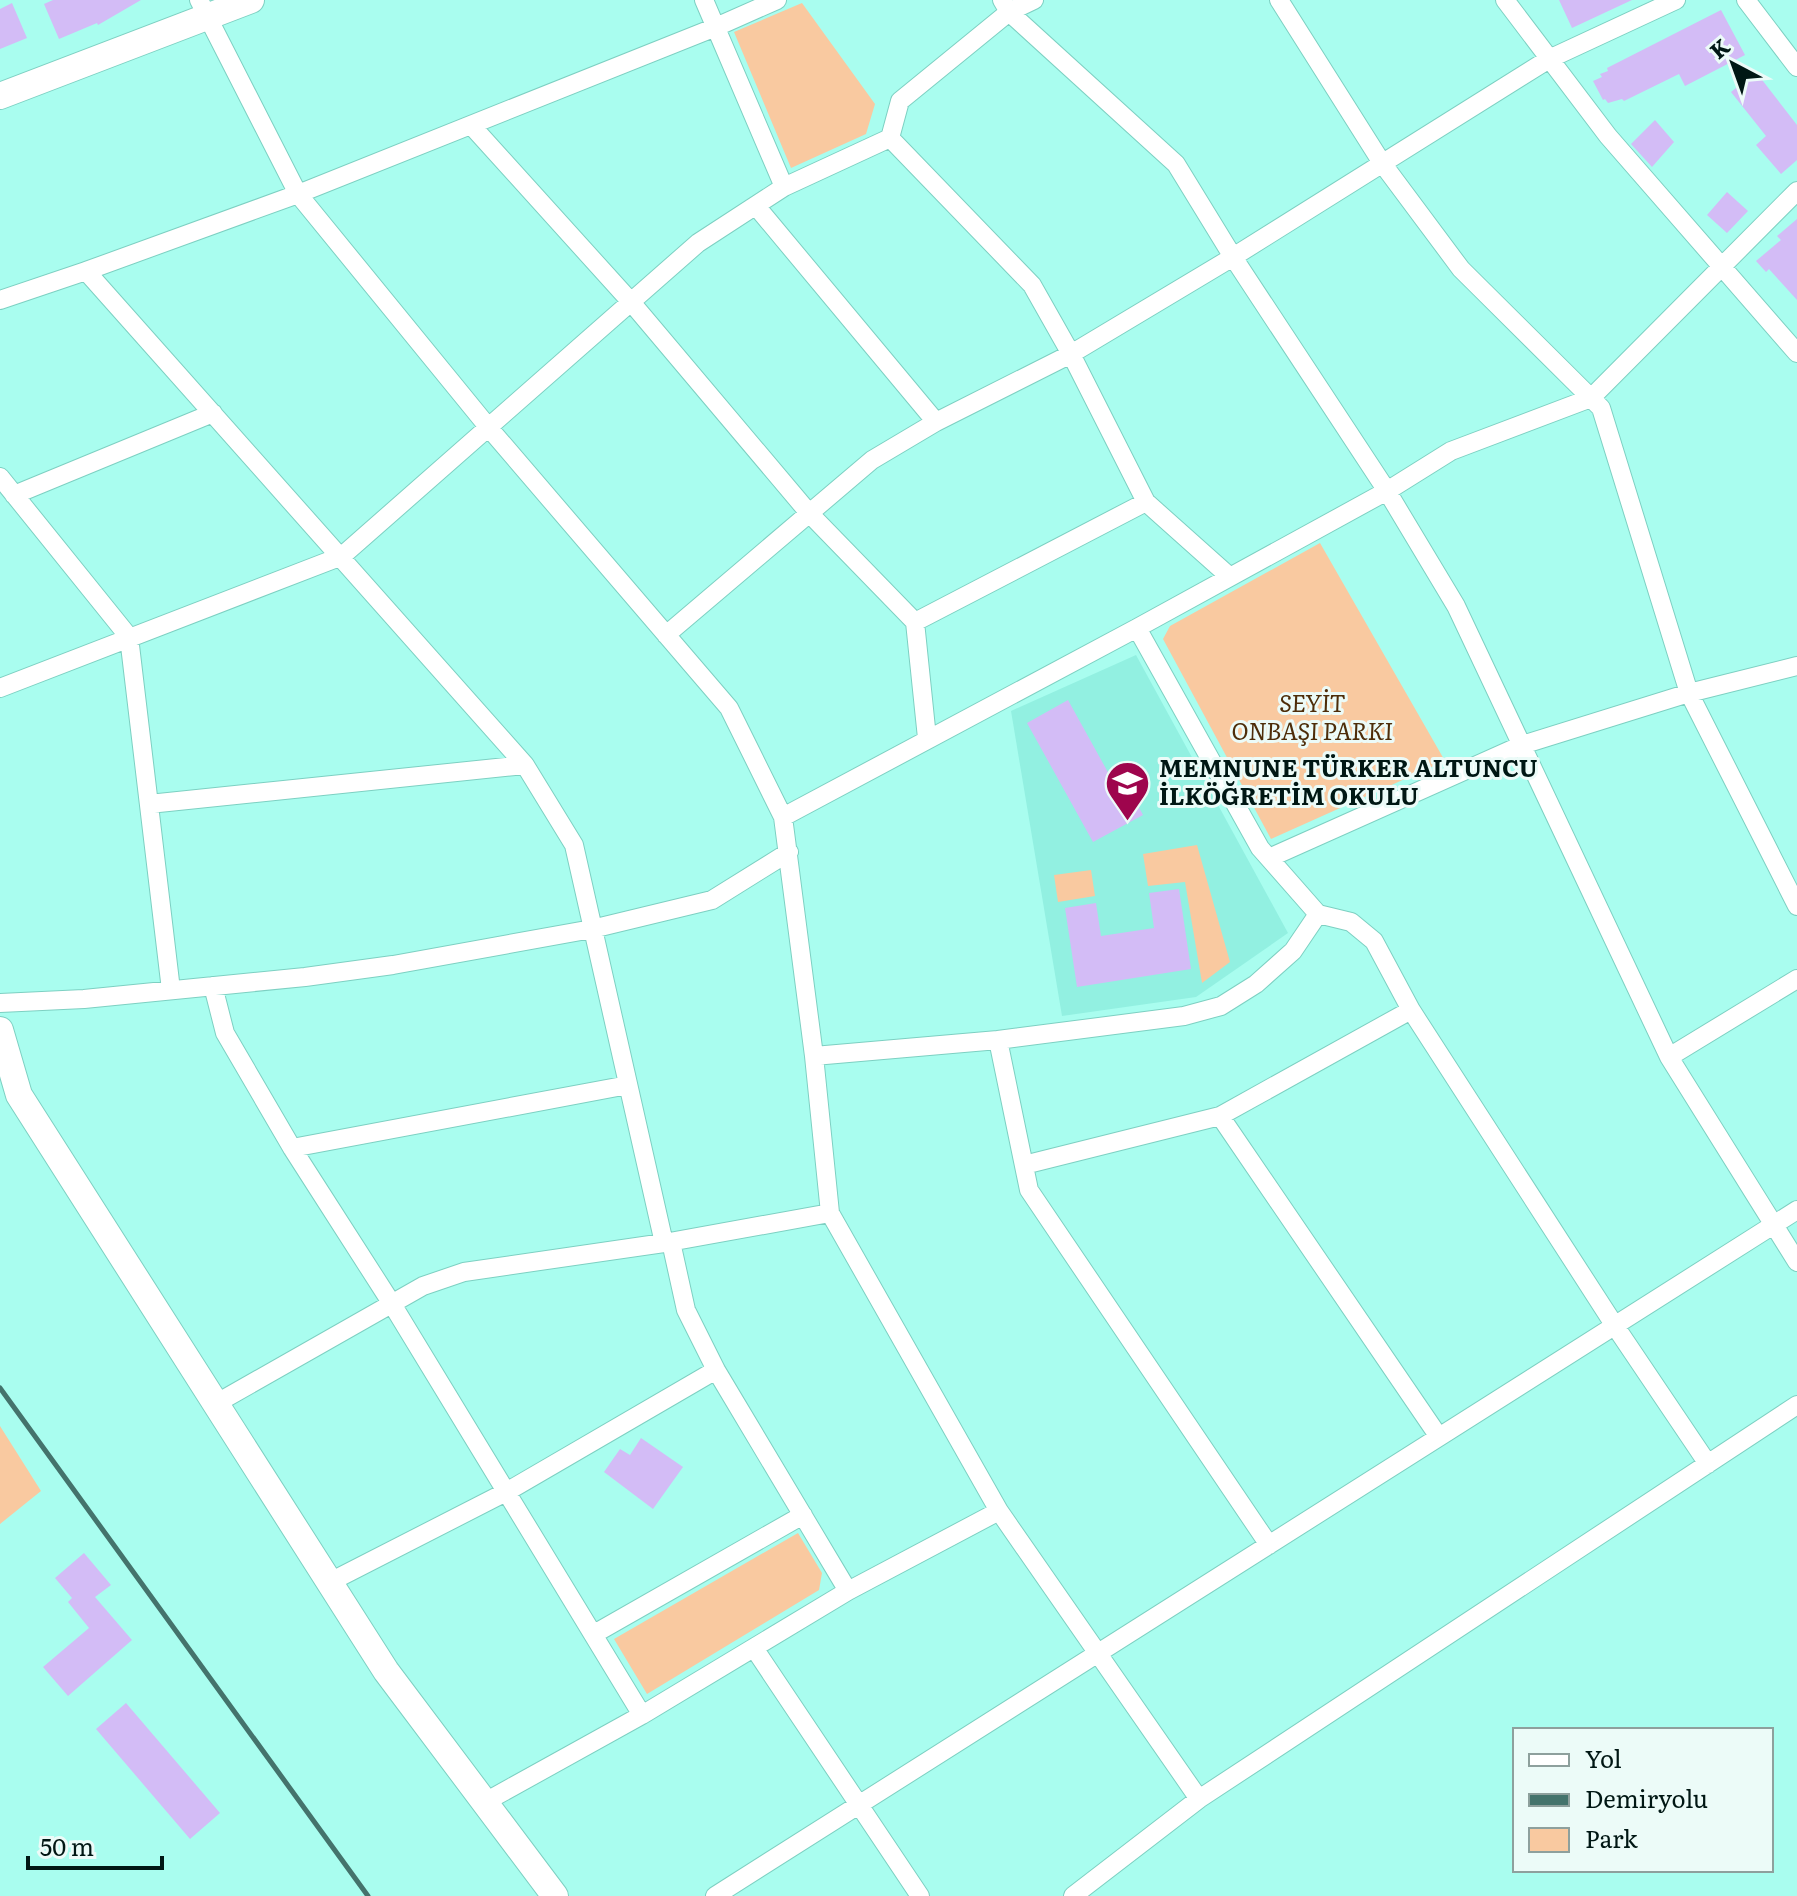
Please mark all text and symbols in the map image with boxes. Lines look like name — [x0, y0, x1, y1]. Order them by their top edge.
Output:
north arrow — [1693, 24, 1773, 104]
text: K — [1702, 29, 1737, 66]
park label: SEYİT ONBAŞI PARKI — [1231, 684, 1393, 747]
place label: MEMNUNE TÜRKER ALTUNCU İLKÖĞRETİM OKULU — [1159, 749, 1538, 812]
school or university icon: MEMNUNE TÜRKER ALTUNCU İLKÖĞRETİM OKULU — [1104, 759, 1152, 822]
legend — [1513, 1728, 1773, 1872]
text: Yol — [1585, 1740, 1622, 1775]
text: Demiryolu — [1585, 1780, 1708, 1815]
scale bar — [28, 1820, 162, 1870]
text: Park — [1585, 1820, 1638, 1855]
text: 50 m — [40, 1828, 94, 1863]

